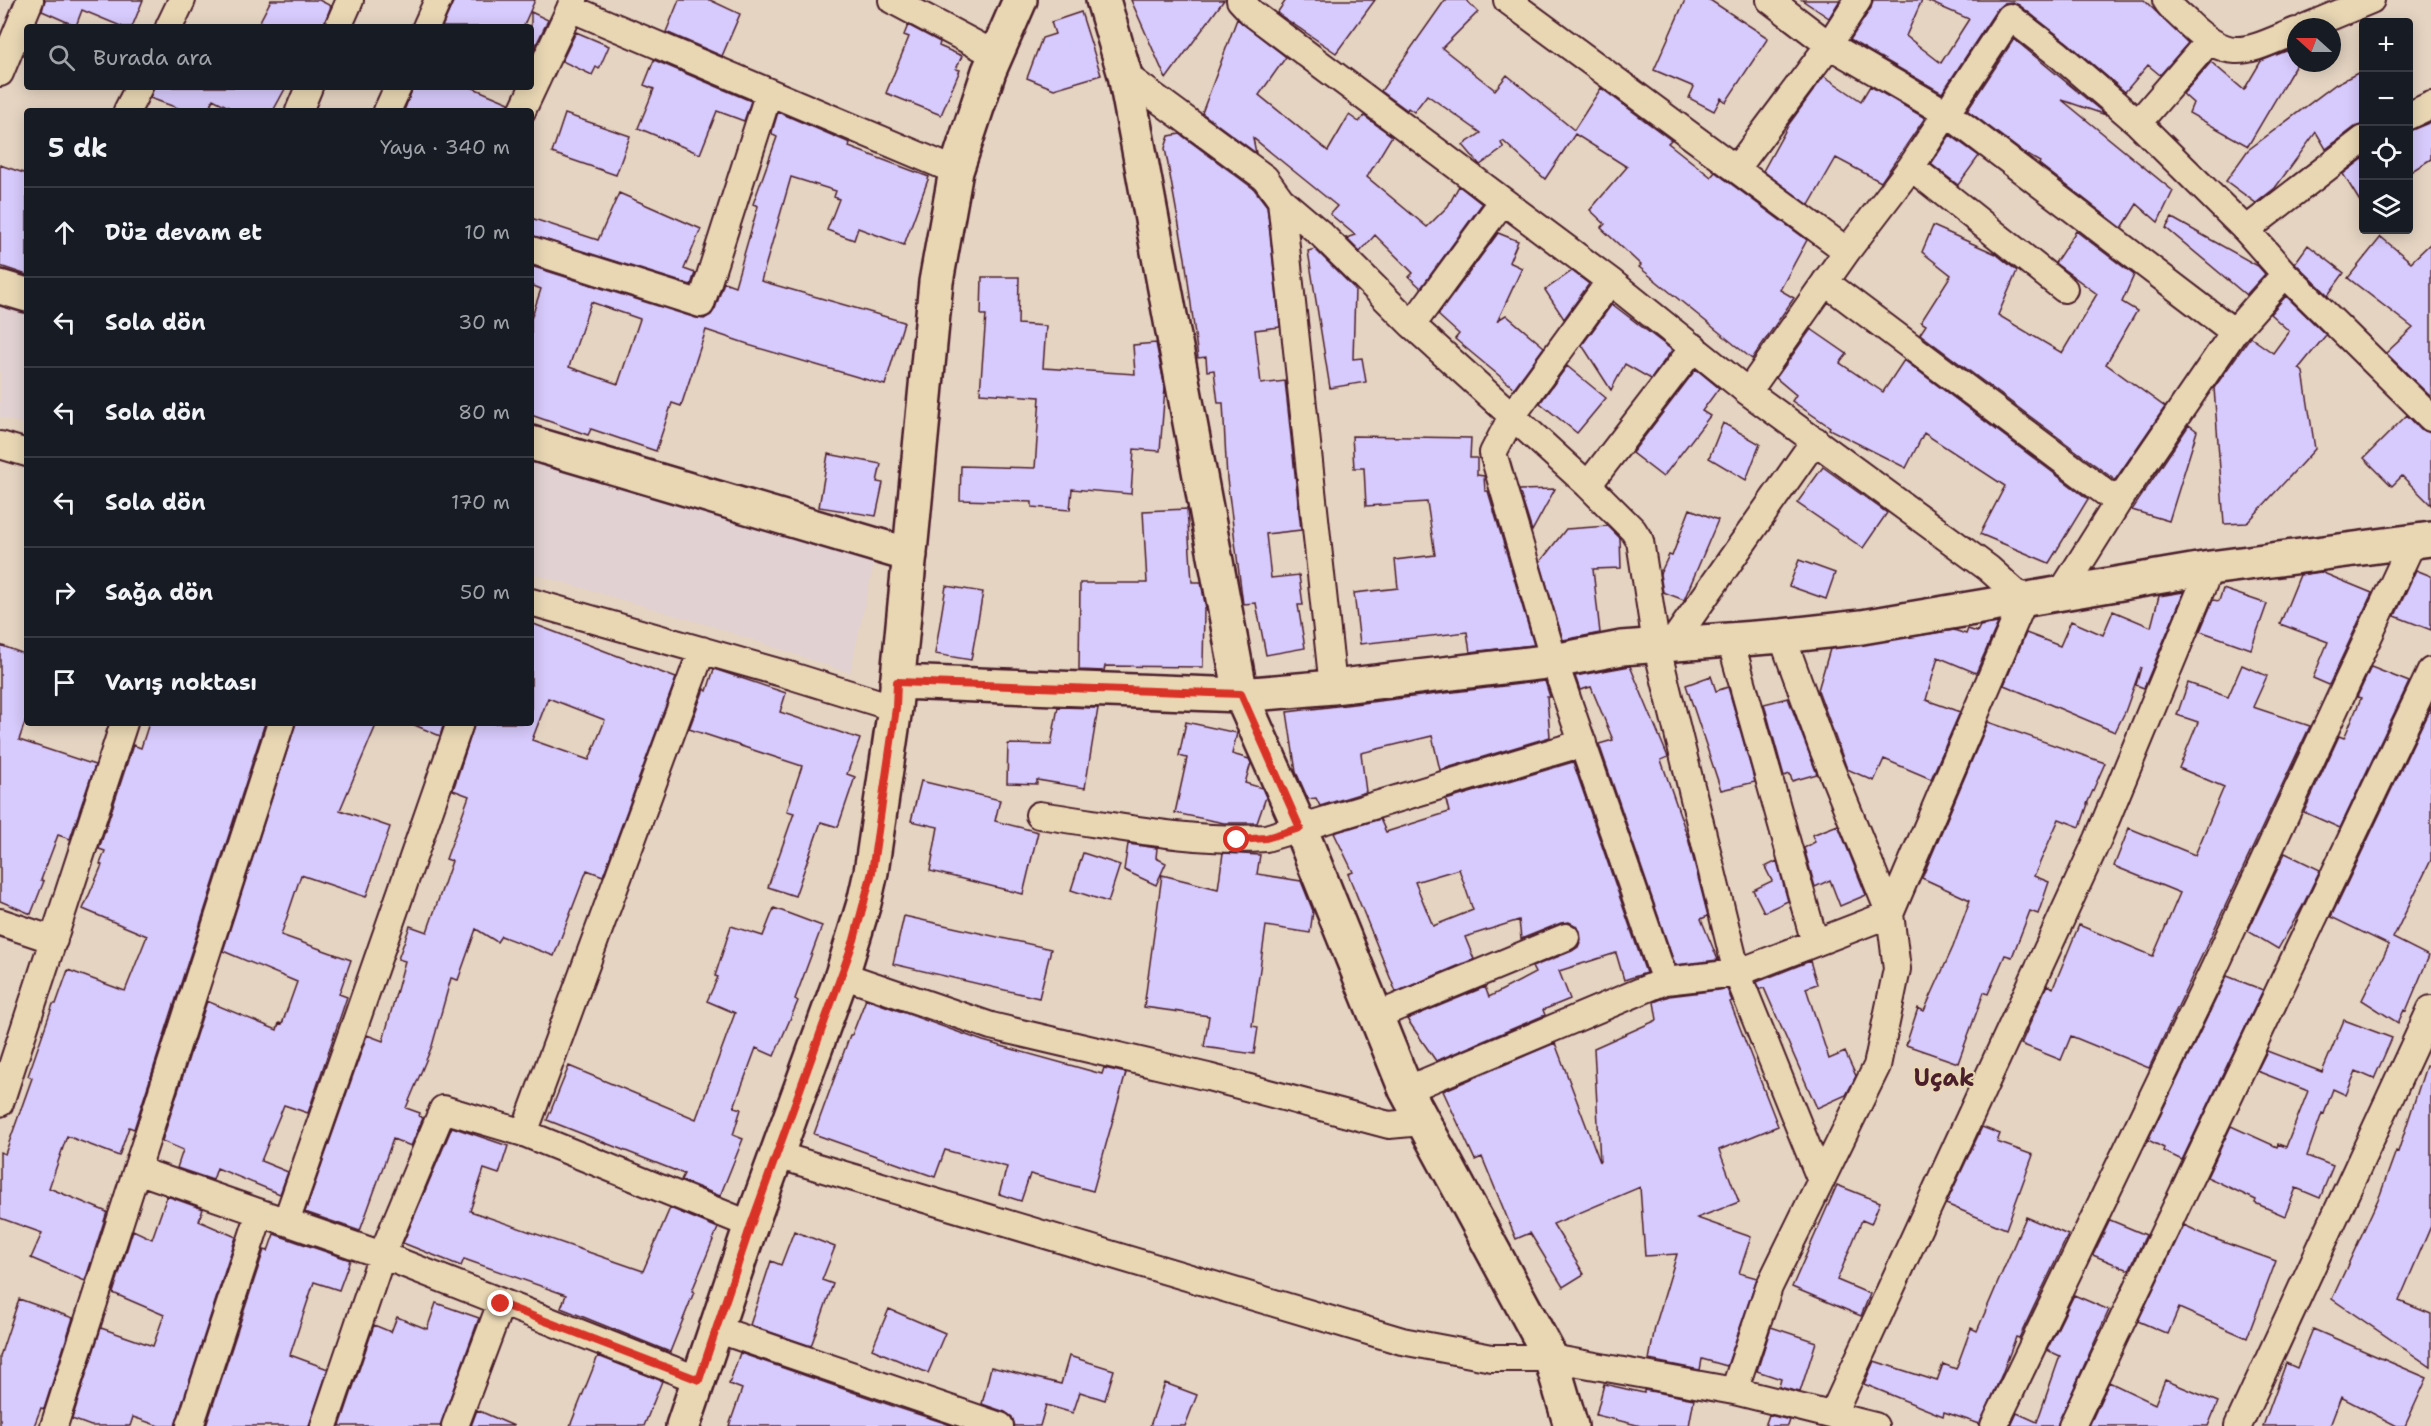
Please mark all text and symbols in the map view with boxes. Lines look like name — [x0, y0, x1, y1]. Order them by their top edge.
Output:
north arrow — [2287, 18, 2341, 72]
map controls — [2359, 18, 2413, 234]
button: + — [2359, 18, 2413, 72]
search box — [24, 24, 534, 90]
icon: search — [45, 41, 78, 74]
text: Burada ara — [93, 43, 212, 72]
button: − — [2359, 72, 2413, 126]
button: locate — [2359, 126, 2413, 180]
text: 5 dk — [48, 130, 108, 165]
text: Yaya · 340 m — [380, 134, 510, 160]
button: layers — [2359, 180, 2413, 234]
icon: ahead — [48, 216, 81, 249]
text: Düz devam et — [105, 218, 262, 247]
text: 10 m — [464, 219, 510, 245]
icon: left — [48, 306, 81, 339]
text: Sola dön — [105, 308, 206, 337]
text: 30 m — [458, 309, 510, 335]
icon: left — [48, 396, 81, 429]
text: Sola dön — [105, 398, 206, 427]
text: 80 m — [458, 399, 510, 425]
icon: left — [48, 486, 81, 519]
text: Sola dön — [105, 488, 206, 517]
text: 170 m — [451, 489, 510, 515]
icon: right — [48, 576, 81, 609]
text: Sağa dön — [105, 578, 213, 607]
text: 50 m — [460, 579, 510, 605]
icon: arrive — [48, 666, 81, 699]
text: Varış noktası — [105, 668, 257, 697]
route start — [1223, 826, 1249, 852]
district label: Uçak — [1913, 1062, 1975, 1094]
route end — [487, 1290, 513, 1316]

